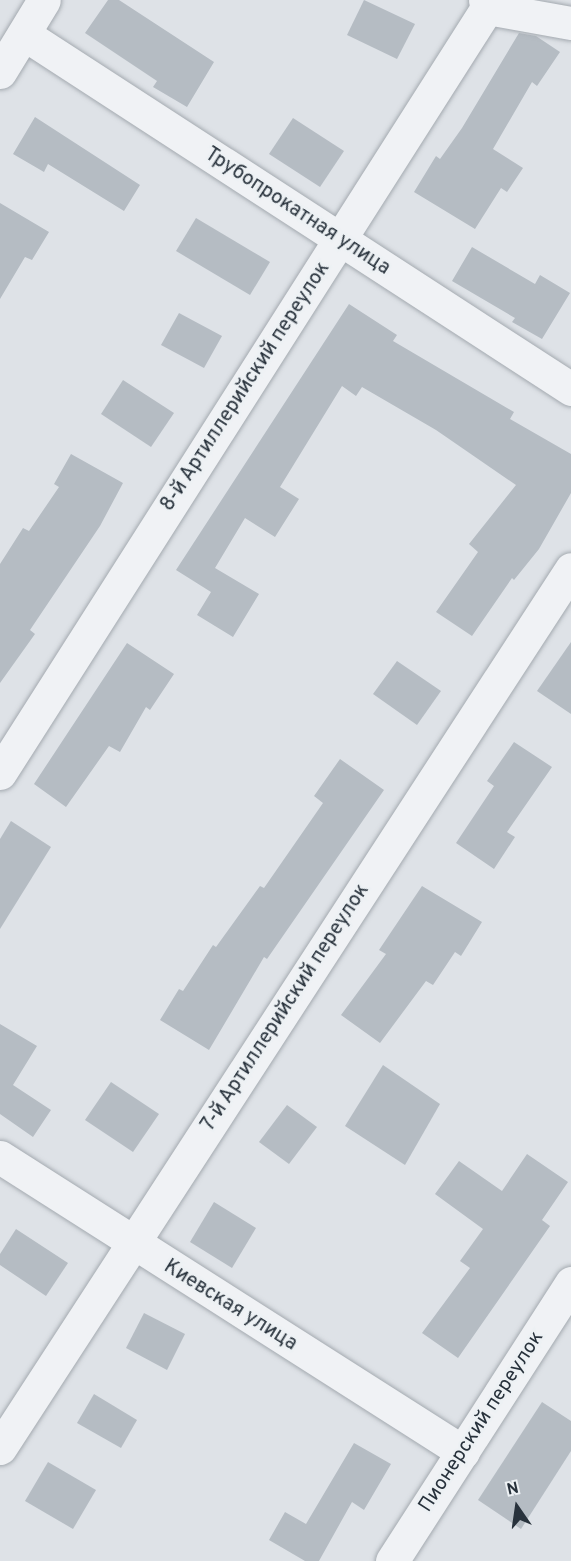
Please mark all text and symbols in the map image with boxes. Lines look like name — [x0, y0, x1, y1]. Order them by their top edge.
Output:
street label: Трубопрокатная улица — [200, 143, 394, 281]
street label: 8-й Артиллерийский переулок — [156, 257, 336, 517]
street label: 7-й Артиллерийский переулок — [197, 880, 375, 1136]
street label: Киевская улица — [159, 1255, 301, 1357]
street label: Пионерский переулок — [414, 1327, 550, 1517]
north arrow — [487, 1477, 547, 1537]
text: N — [505, 1478, 521, 1500]

